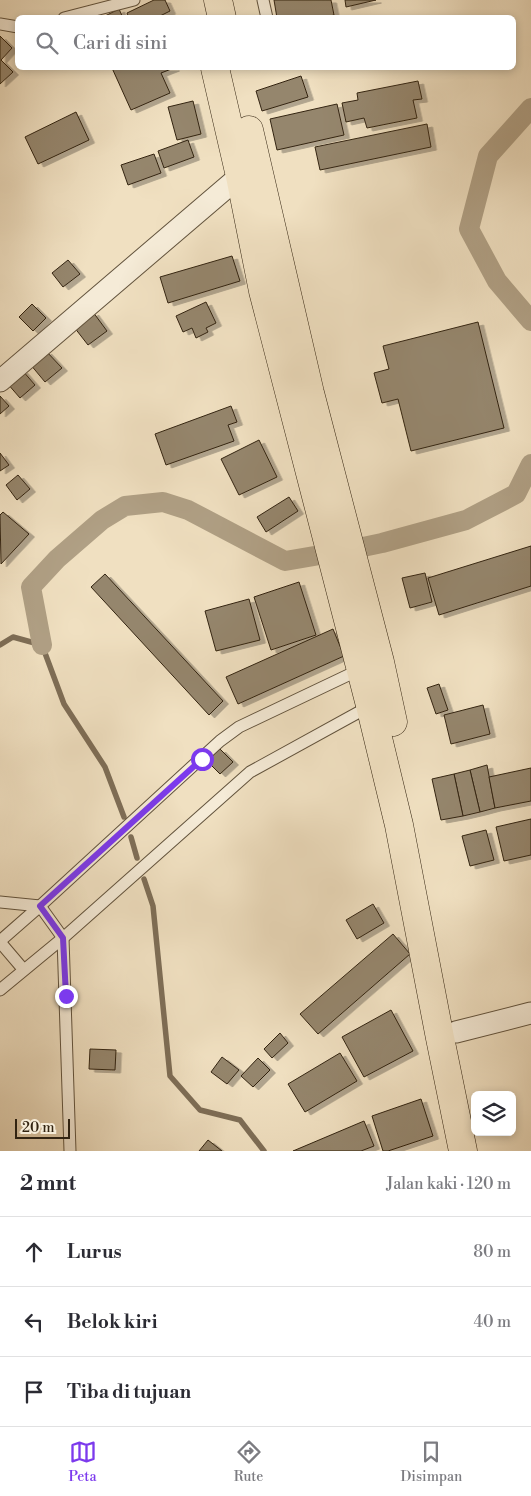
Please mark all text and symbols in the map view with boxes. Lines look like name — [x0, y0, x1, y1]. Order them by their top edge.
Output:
search box — [15, 15, 516, 70]
icon: search — [33, 29, 61, 57]
text: Cari di sini — [73, 31, 168, 55]
route start — [191, 748, 214, 771]
route end — [55, 985, 78, 1008]
map controls — [471, 1091, 516, 1136]
button: layers — [471, 1091, 516, 1136]
scale bar — [15, 1116, 70, 1139]
text: 20 m — [22, 1119, 54, 1137]
text: 2 mnt — [20, 1171, 76, 1197]
text: Jalan kaki · 120 m — [386, 1174, 511, 1194]
icon: ahead — [20, 1238, 48, 1266]
text: Lurus — [67, 1240, 122, 1264]
text: 80 m — [473, 1242, 511, 1262]
icon: left — [20, 1308, 48, 1336]
text: Belok kiri — [67, 1310, 157, 1334]
text: 40 m — [474, 1312, 511, 1332]
icon: arrive — [20, 1378, 48, 1406]
text: Tiba di tujuan — [67, 1380, 191, 1404]
tab: Peta — [69, 1438, 97, 1486]
tab: Rute — [234, 1438, 263, 1486]
tab: Disimpan — [400, 1438, 462, 1486]

